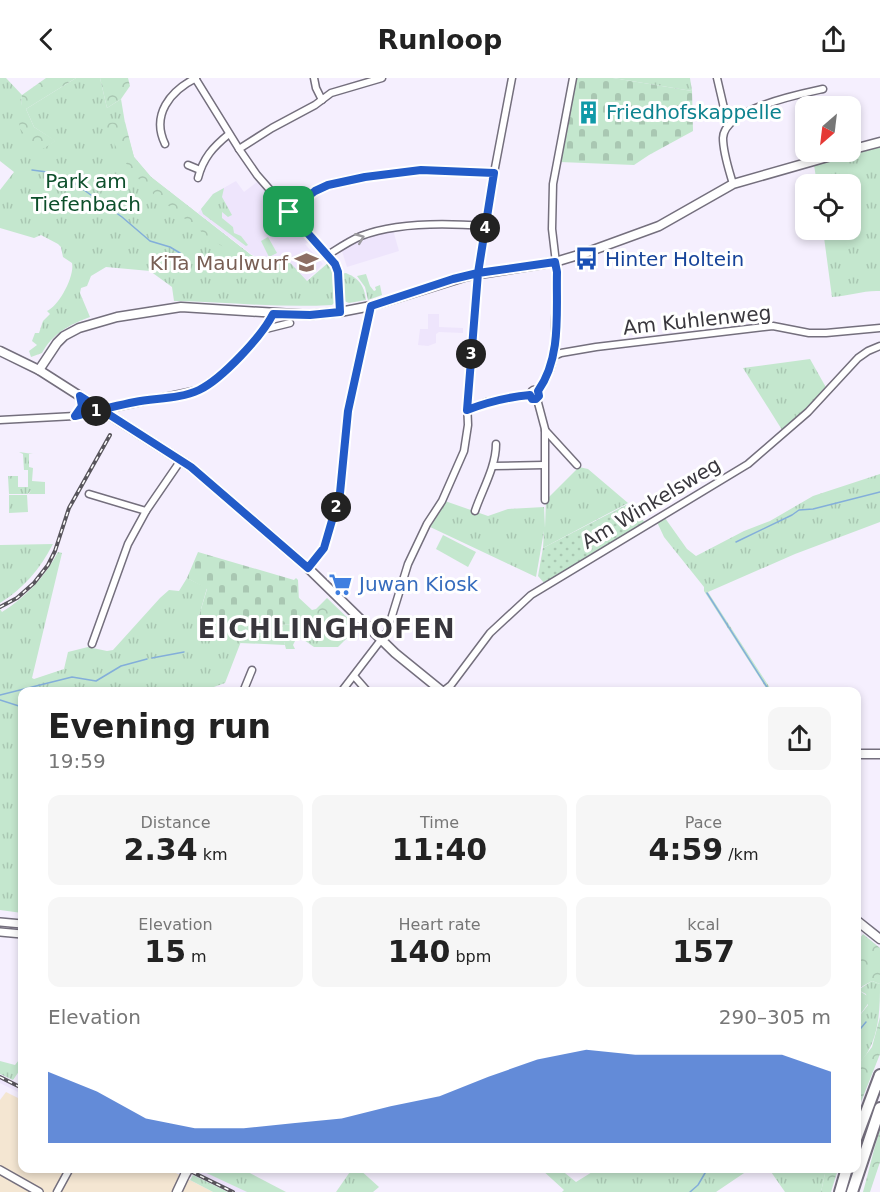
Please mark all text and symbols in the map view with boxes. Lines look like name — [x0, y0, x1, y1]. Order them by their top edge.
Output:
icon: back — [30, 23, 63, 56]
icon: share — [817, 23, 850, 56]
text: Runloop — [378, 24, 502, 55]
north arrow — [795, 96, 861, 162]
map controls — [795, 96, 861, 240]
building icon: Friedhofskappelle — [575, 99, 601, 125]
place label: Friedhofskappelle — [606, 100, 782, 124]
park label: Park am Tiefenbach — [30, 169, 141, 216]
button: locate — [795, 174, 861, 240]
pin — [263, 186, 314, 237]
icon: arrive — [272, 195, 305, 228]
pin: 4 — [470, 213, 500, 243]
text: 4 — [479, 218, 491, 237]
one-way arrow — [353, 233, 364, 245]
bus stop icon: Hinter Holtein — [574, 246, 600, 272]
place label: Hinter Holtein — [605, 247, 744, 271]
school or university icon: KiTa Maulwurf — [293, 250, 319, 276]
place label: KiTa Maulwurf — [150, 251, 289, 275]
street label: Am Kuhlenweg — [622, 300, 772, 340]
pin: 3 — [456, 339, 486, 369]
text: 3 — [465, 344, 477, 363]
pin: 1 — [81, 396, 111, 426]
text: 1 — [90, 401, 102, 420]
street label: Am Winkelsweg — [577, 452, 725, 554]
pin: 2 — [321, 492, 351, 522]
text: 2 — [330, 497, 342, 516]
supermarket icon: Juwan Kiosk — [328, 571, 354, 597]
place label: Juwan Kiosk — [357, 572, 479, 596]
district label: EICHLINGHOFEN — [198, 614, 456, 644]
text: Evening run — [48, 707, 271, 746]
button: share — [768, 707, 831, 770]
text: 19:59 — [48, 749, 106, 773]
text: Distance — [141, 813, 210, 832]
text: Time — [420, 813, 459, 832]
text: Pace — [685, 813, 722, 832]
text: 2.34 — [124, 832, 198, 867]
text: 11:40 — [392, 832, 487, 867]
text: 4:59 — [649, 832, 723, 867]
text: km — [198, 845, 227, 864]
text: /km — [723, 845, 758, 864]
text: Elevation — [138, 915, 213, 934]
text: Heart rate — [398, 915, 481, 934]
text: kcal — [687, 915, 720, 934]
text: 15 — [144, 934, 186, 969]
text: 140 — [388, 934, 450, 969]
text: 157 — [672, 934, 735, 969]
text: m — [186, 947, 207, 966]
text: bpm — [450, 947, 491, 966]
text: Elevation — [48, 1005, 141, 1029]
text: 290–305 m — [719, 1005, 831, 1029]

